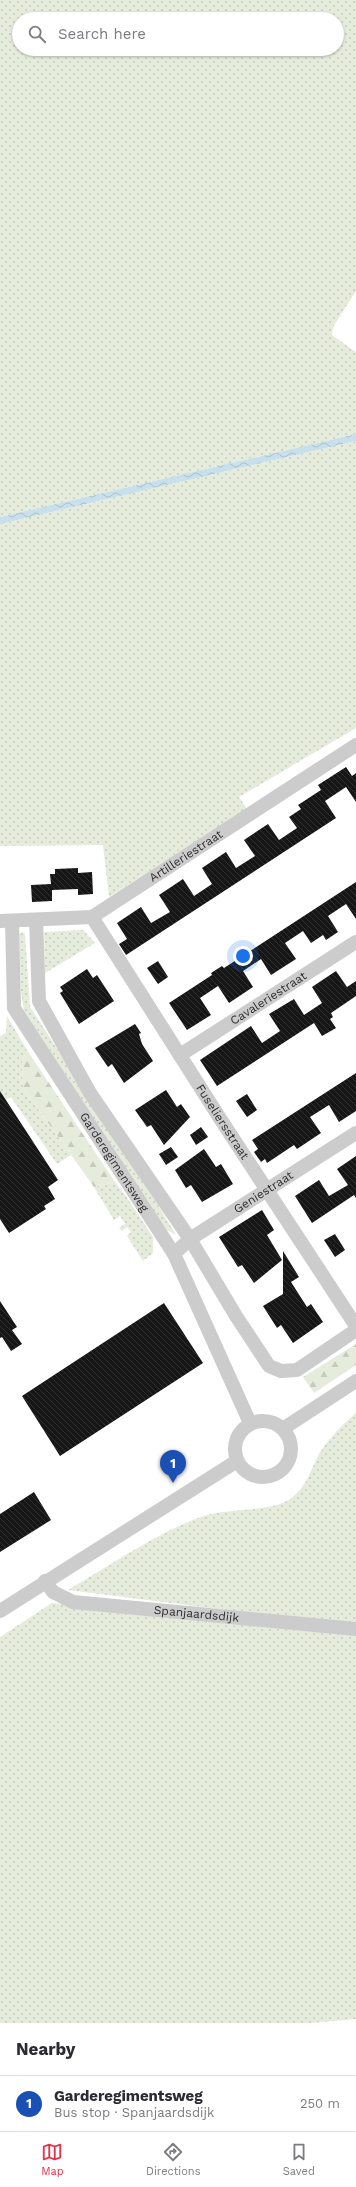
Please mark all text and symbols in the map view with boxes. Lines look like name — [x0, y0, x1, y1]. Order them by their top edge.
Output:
search box — [12, 12, 344, 56]
icon: search — [26, 23, 48, 45]
text: Search here — [58, 25, 146, 43]
street label: Artilleriestraat — [147, 827, 225, 885]
your location — [233, 946, 253, 966]
street label: Cavaleriestraat — [228, 969, 309, 1028]
street label: Fuseliersstraat — [193, 1082, 252, 1162]
street label: Garderegimentsweg — [77, 1110, 152, 1215]
street label: Geniestraat — [231, 1168, 296, 1216]
pin: 1 — [160, 1450, 186, 1483]
street label: Spanjaardsdijk — [153, 1603, 240, 1625]
text: Nearby — [16, 2039, 75, 2059]
text: Garderegimentsweg — [54, 2087, 203, 2105]
text: 1 — [26, 2096, 32, 2111]
text: 250 m — [300, 2096, 340, 2111]
text: Bus stop · Spanjaardsdijk — [54, 2105, 214, 2120]
tab: Map — [41, 2141, 64, 2178]
tab: Directions — [146, 2141, 200, 2178]
tab: Saved — [283, 2141, 315, 2178]

